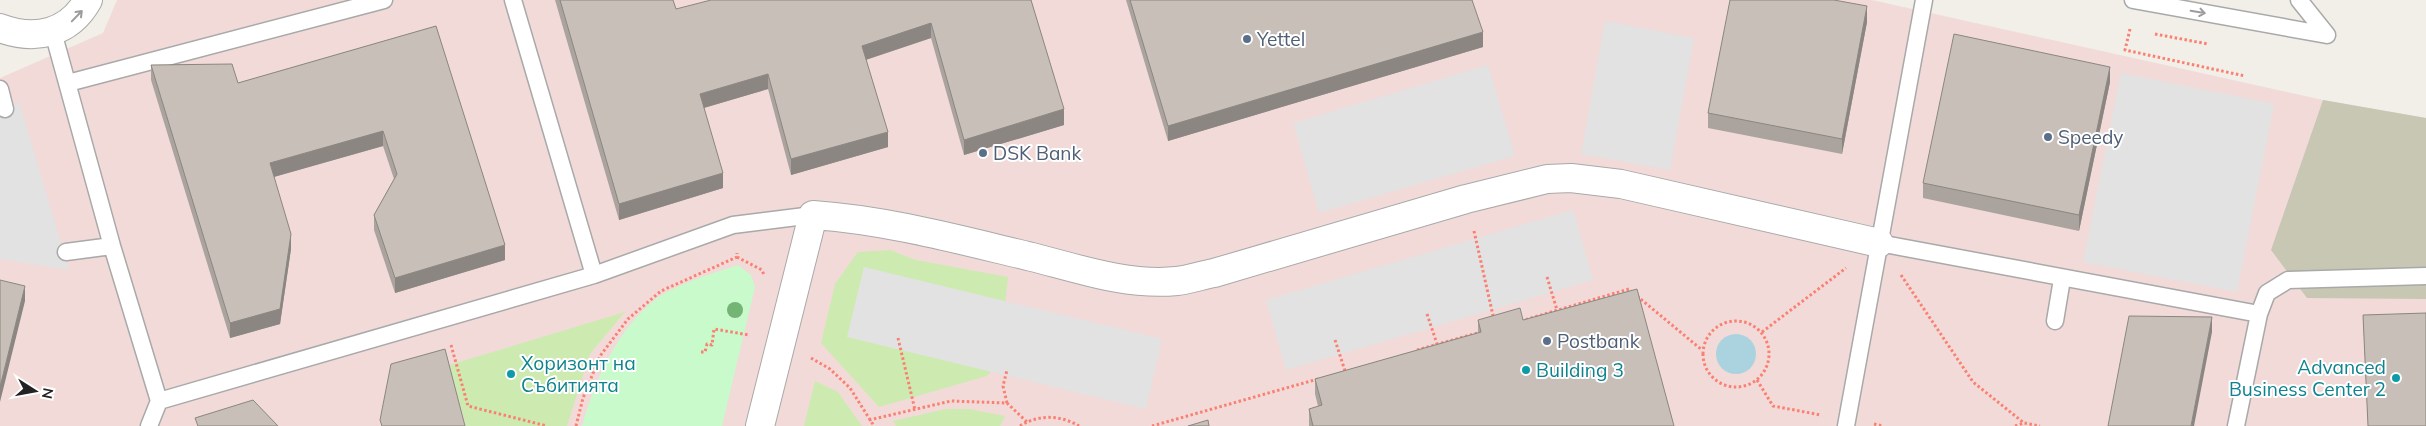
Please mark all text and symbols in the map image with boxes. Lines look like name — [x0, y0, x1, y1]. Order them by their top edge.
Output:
one-way arrow — [2189, 7, 2205, 17]
one-way arrow — [71, 9, 83, 22]
place label: Yettel — [1256, 27, 1305, 51]
marker: Yettel — [1241, 33, 1253, 45]
place label: Speedy — [2058, 125, 2123, 149]
marker: Speedy — [2042, 131, 2054, 143]
place label: DSK Bank — [993, 141, 1081, 165]
marker: DSK Bank — [977, 147, 989, 159]
place label: Postbank — [1557, 329, 1640, 353]
marker: Postbank — [1541, 335, 1553, 347]
place label: Хоризонт на Събитията — [521, 351, 636, 397]
place label: Advanced Business Center 2 — [2229, 355, 2386, 401]
place label: Building 3 — [1536, 358, 1624, 382]
marker: Building 3 — [1520, 364, 1532, 376]
north arrow — [10, 366, 60, 416]
marker: Хоризонт на Събитията — [505, 368, 517, 380]
marker: Advanced Business Center 2 — [2390, 372, 2402, 384]
text: N — [38, 387, 58, 400]

